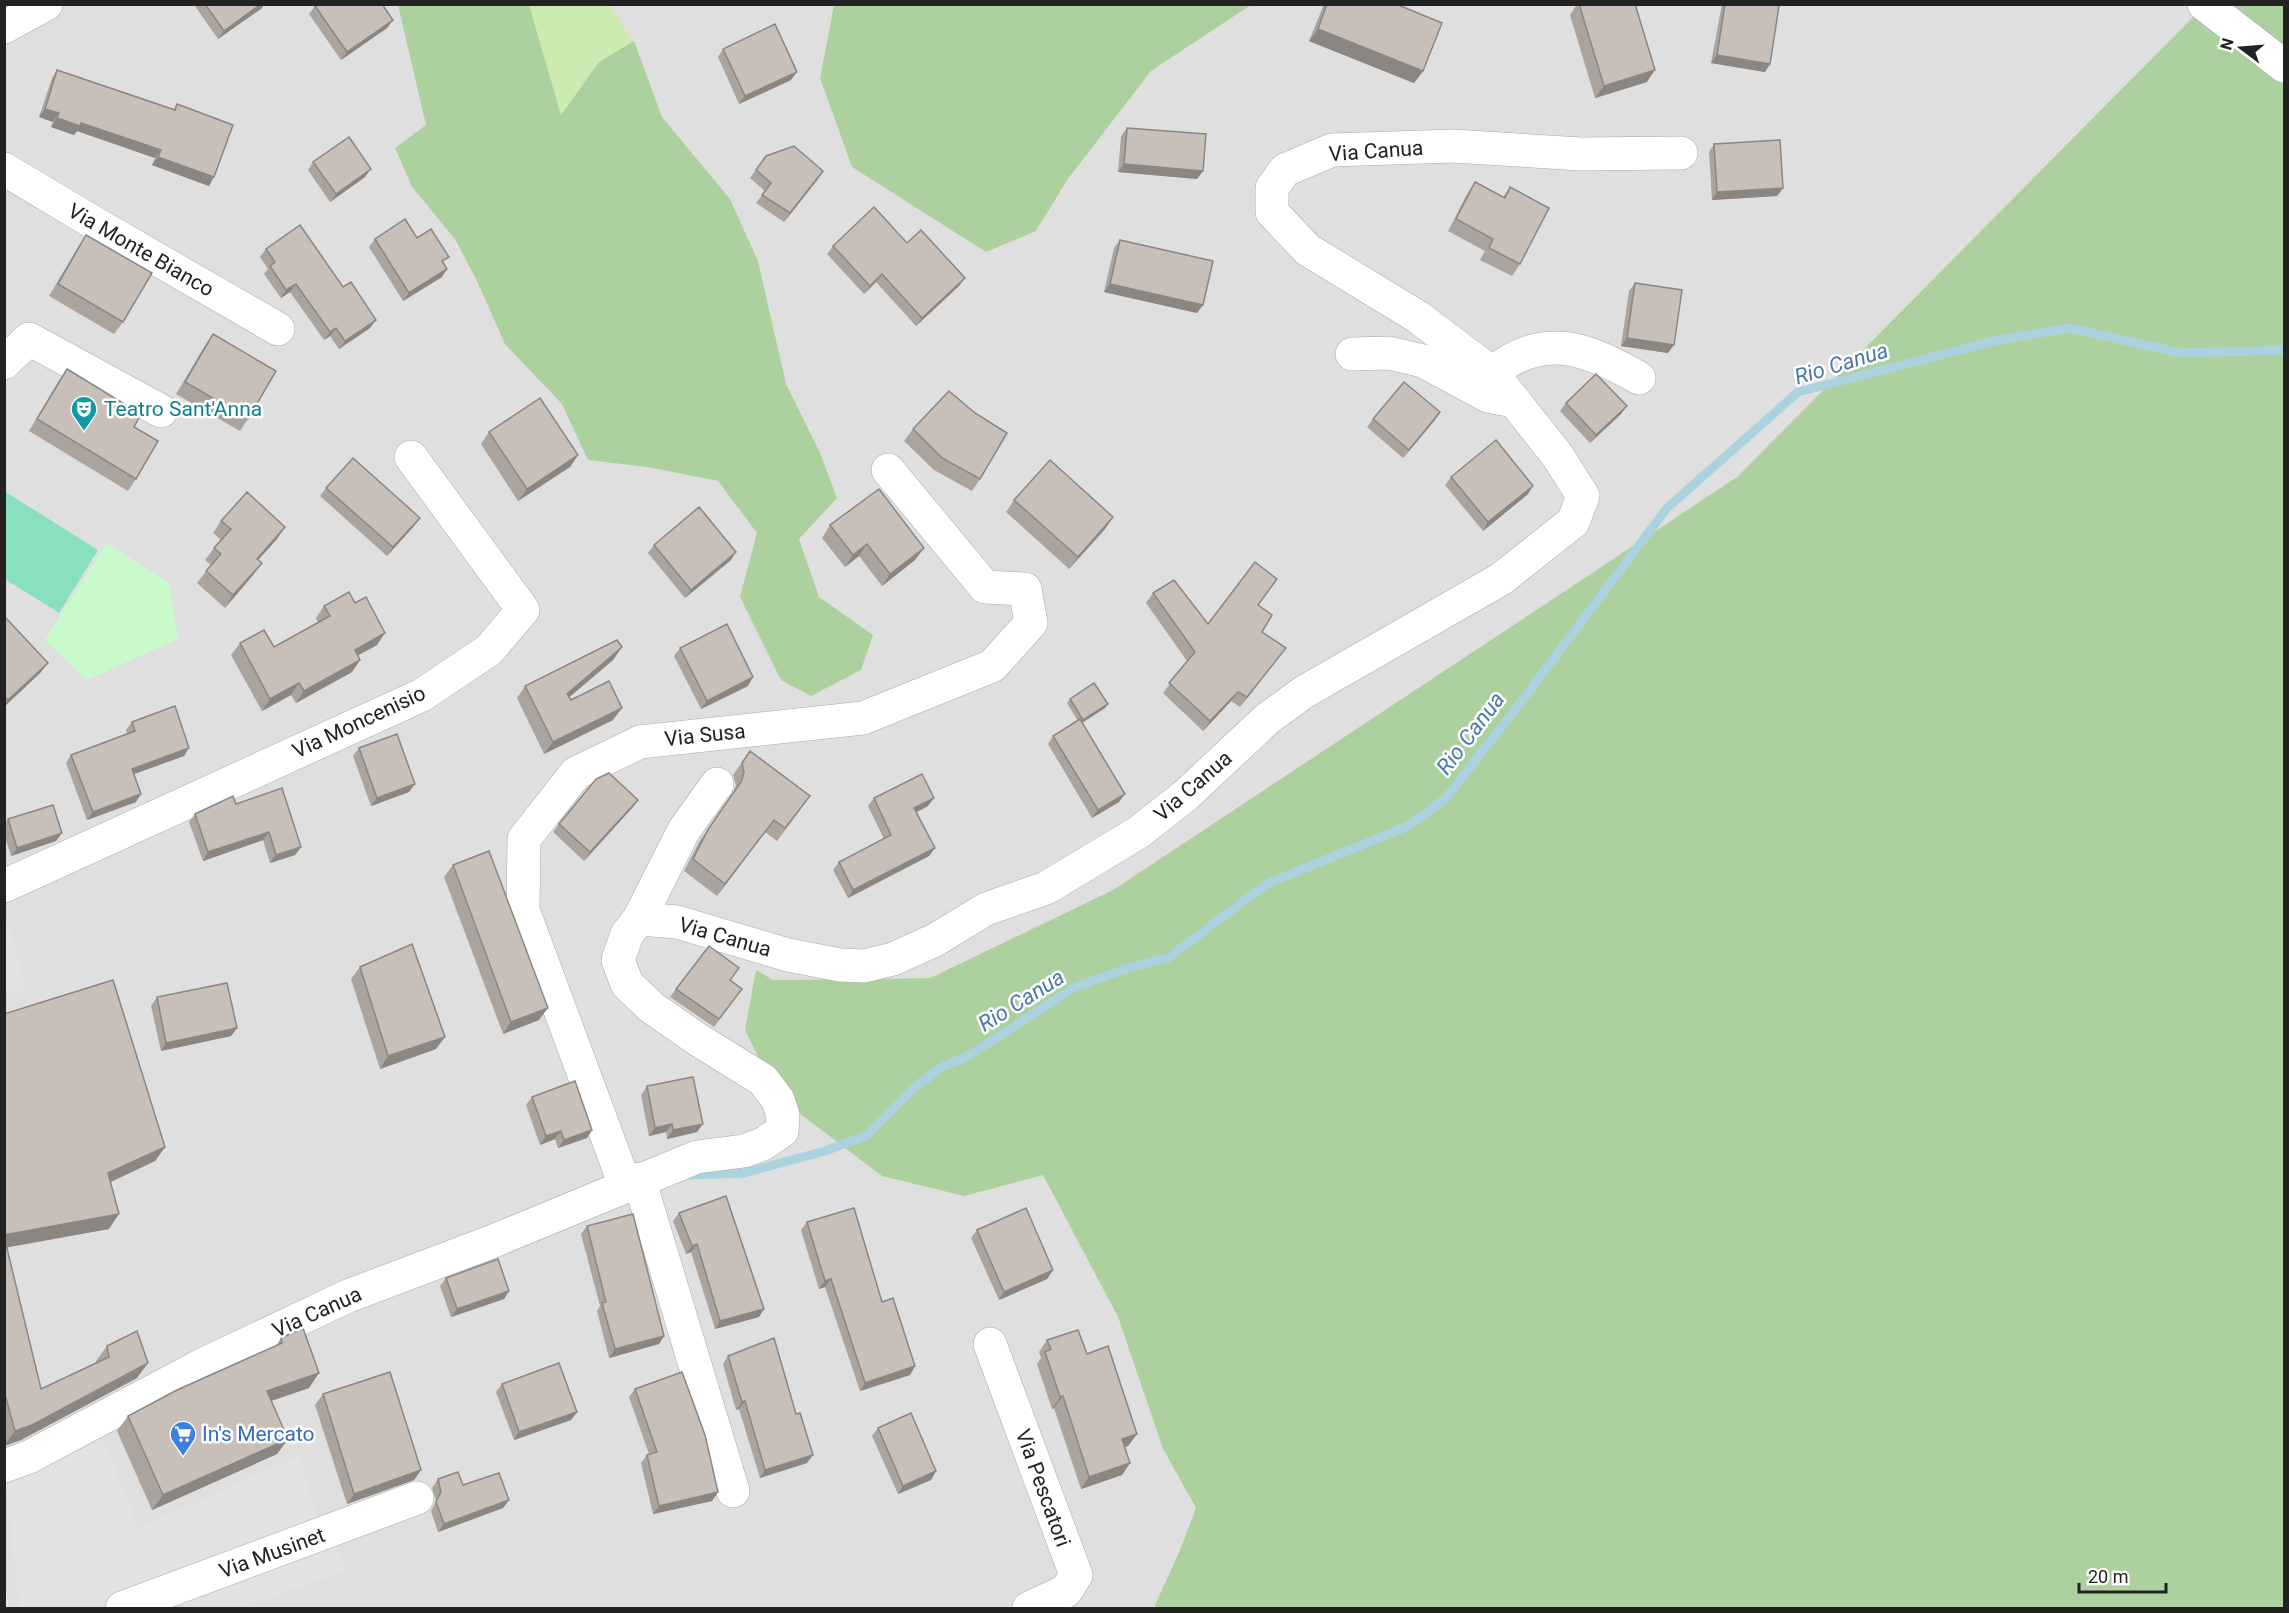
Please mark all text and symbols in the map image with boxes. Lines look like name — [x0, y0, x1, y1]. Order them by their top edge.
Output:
north arrow — [2211, 18, 2271, 78]
text: N — [2216, 36, 2238, 52]
street label: Via Canua — [1328, 136, 1424, 166]
street label: Via Monte Bianco — [64, 199, 218, 302]
water label: Rio Canua — [1791, 337, 1891, 390]
theatre icon: Teatro Sant'Anna — [69, 394, 99, 432]
place label: Teatro Sant'Anna — [104, 397, 262, 421]
street label: Via Moncenisio — [289, 681, 429, 763]
water label: Rio Canua — [1431, 687, 1509, 779]
street label: Via Susa — [663, 719, 747, 751]
street label: Via Canua — [1149, 746, 1237, 826]
street label: Via Canua — [676, 912, 774, 962]
water label: Rio Canua — [974, 964, 1069, 1037]
street label: Via Canua — [269, 1282, 365, 1342]
supermarket icon: In's Mercato — [168, 1419, 198, 1457]
place label: In's Mercato — [202, 1422, 315, 1446]
street label: Via Pescatori — [1011, 1426, 1075, 1550]
street label: Via Musinet — [216, 1523, 328, 1583]
scale bar — [2079, 1556, 2166, 1594]
text: 20 m — [2088, 1566, 2128, 1587]

